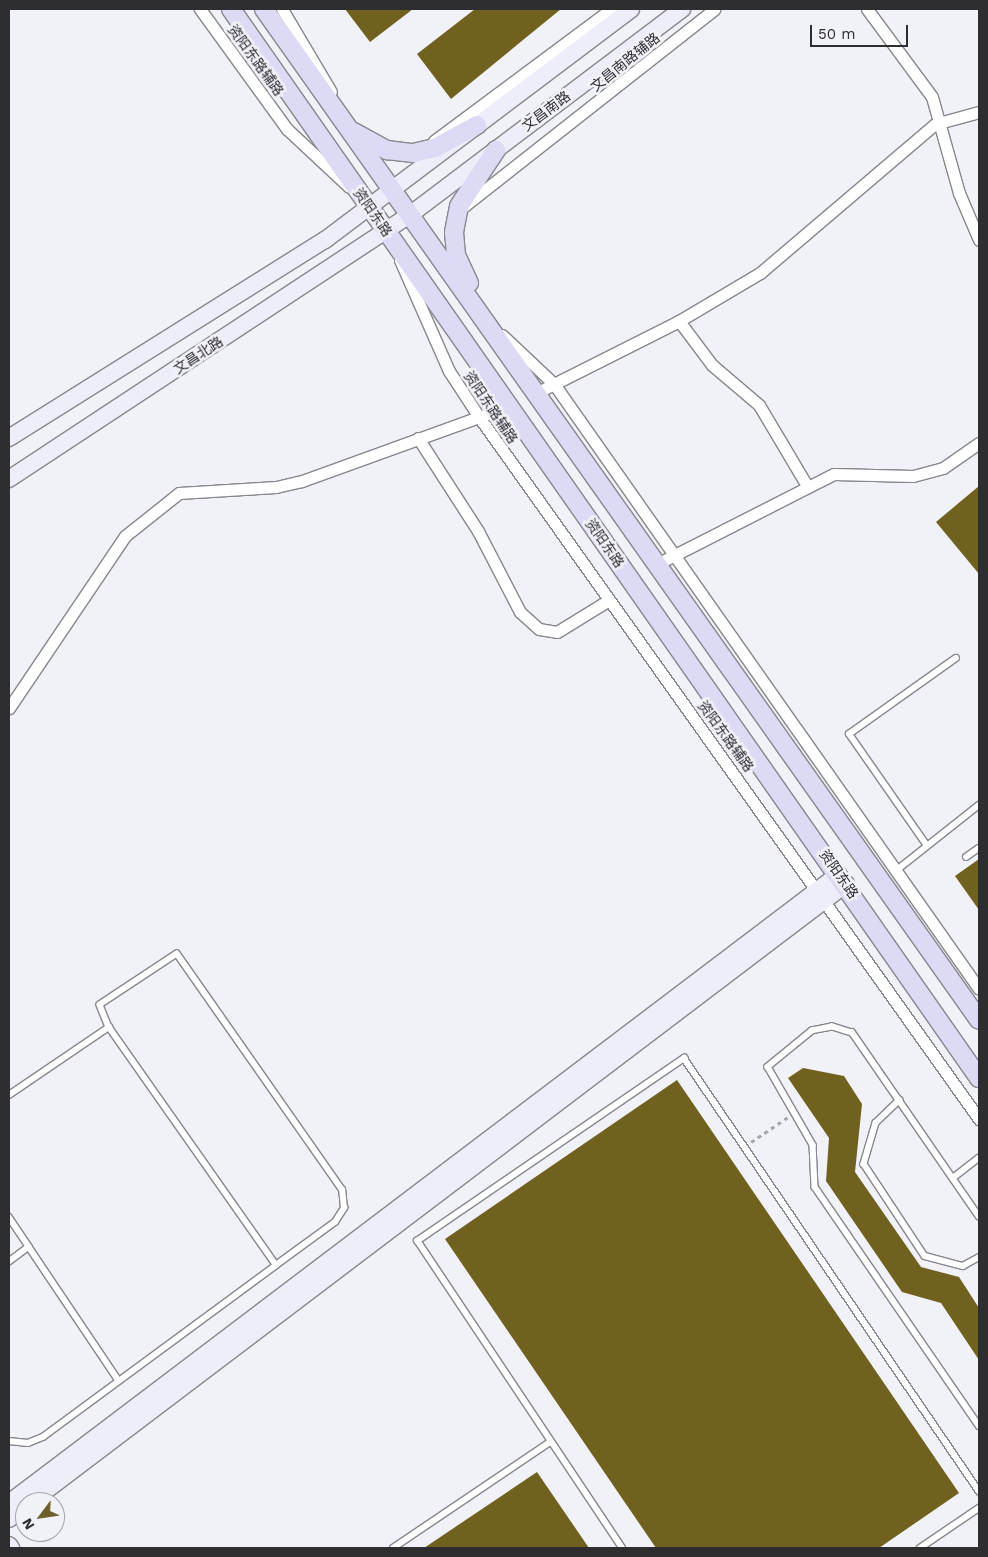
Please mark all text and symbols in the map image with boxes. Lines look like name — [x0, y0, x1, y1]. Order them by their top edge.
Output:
scale bar — [813, 15, 910, 47]
street label: 资阳东路辅路 — [225, 21, 287, 99]
text: 50 m — [818, 25, 855, 43]
street label: 文昌南路辅路 — [587, 29, 663, 95]
street label: 文昌南路 — [519, 87, 573, 135]
street label: 资阳东路 — [350, 184, 396, 240]
street label: 文昌北路 — [170, 333, 226, 377]
street label: 资阳东路辅路 — [461, 367, 521, 447]
street label: 资阳东路 — [582, 515, 628, 571]
street label: 资阳东路辅路 — [695, 697, 757, 775]
street label: 资阳东路 — [816, 846, 862, 902]
north arrow — [15, 1492, 65, 1542]
text: N — [18, 1516, 38, 1533]

